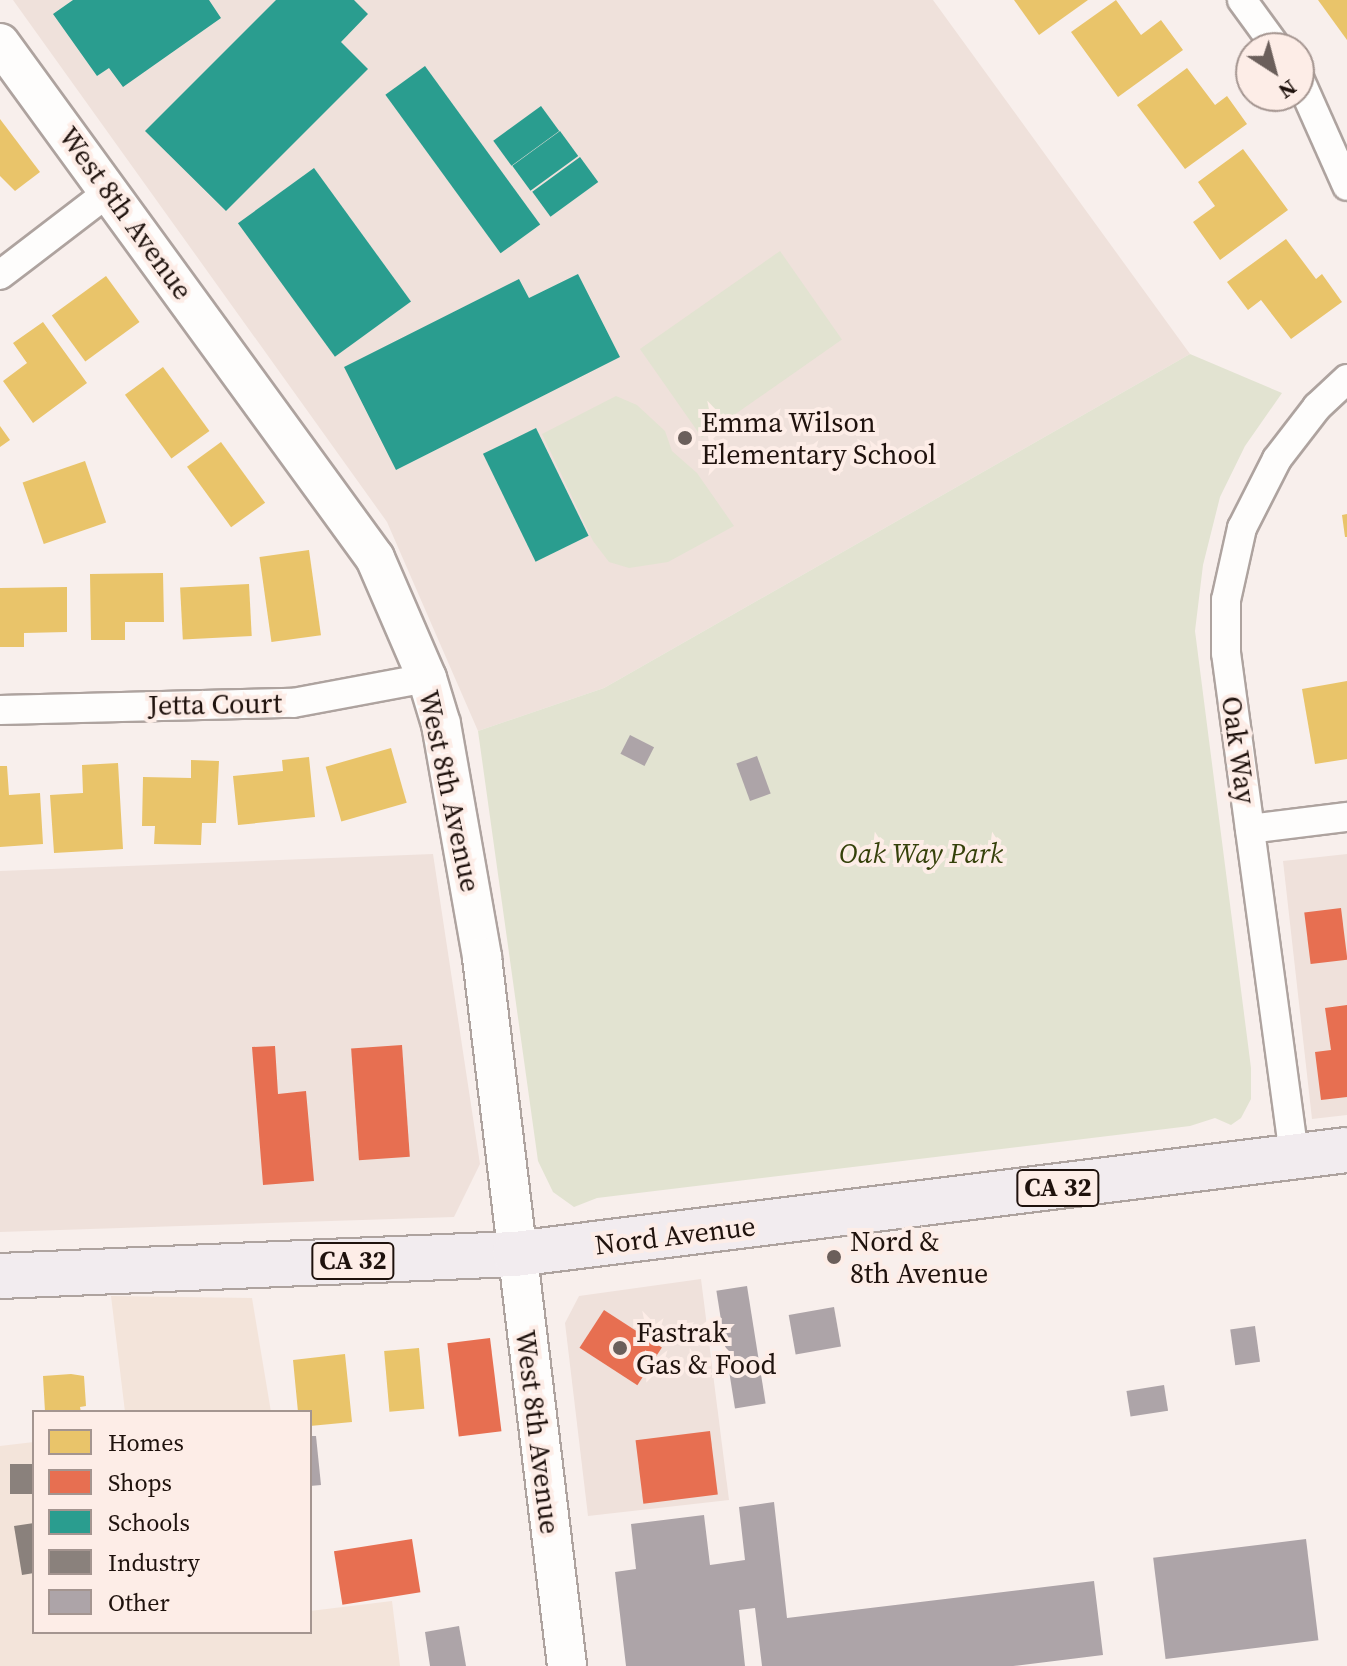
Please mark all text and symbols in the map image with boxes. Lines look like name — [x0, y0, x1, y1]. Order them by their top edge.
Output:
north arrow — [1235, 32, 1315, 112]
text: N — [1273, 73, 1303, 107]
street label: West 8th Avenue — [52, 120, 200, 306]
place label: Emma Wilson Elementary School — [701, 405, 936, 471]
marker: Emma Wilson Elementary School — [676, 429, 694, 447]
street label: Jetta Court — [148, 686, 282, 722]
street label: West 8th Avenue — [412, 687, 488, 895]
street label: Oak Way — [1215, 694, 1263, 806]
park label: Oak Way Park — [839, 836, 1003, 870]
road number: CA 32 — [1016, 1166, 1100, 1210]
street label: Nord Avenue — [593, 1208, 757, 1262]
place label: Nord & 8th Avenue — [850, 1224, 988, 1290]
road number: CA 32 — [311, 1239, 395, 1283]
marker: Nord & 8th Avenue — [825, 1248, 843, 1266]
place label: Fastrak Gas & Food — [636, 1315, 776, 1381]
street label: West 8th Avenue — [509, 1328, 567, 1536]
marker: Fastrak Gas & Food — [611, 1339, 629, 1357]
legend — [32, 1410, 312, 1634]
text: Homes — [108, 1426, 184, 1459]
text: Shops — [108, 1466, 172, 1499]
text: Schools — [108, 1506, 190, 1539]
text: Industry — [108, 1546, 200, 1579]
text: Other — [108, 1586, 170, 1619]

